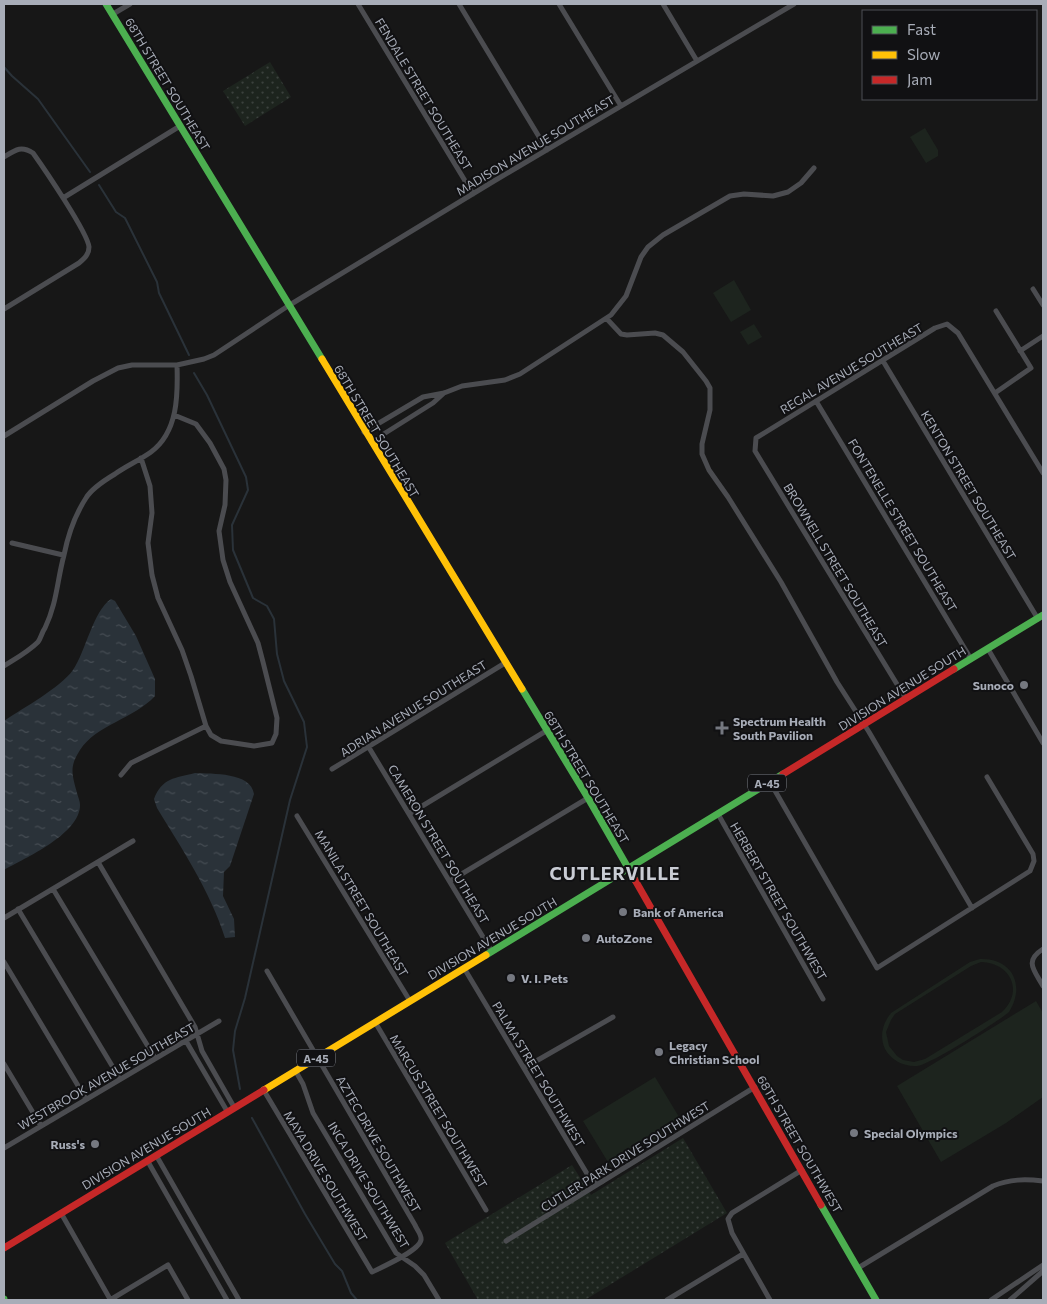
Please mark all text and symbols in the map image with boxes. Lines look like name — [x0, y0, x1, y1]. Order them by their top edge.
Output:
legend — [862, 10, 1037, 100]
street label: 68TH STREET SOUTHEAST — [123, 15, 213, 153]
street label: FENDALE STREET SOUTHEAST — [373, 15, 475, 173]
text: Fast — [907, 20, 936, 38]
text: Slow — [907, 45, 940, 63]
text: Jam — [907, 70, 932, 88]
street label: MADISON AVENUE SOUTHEAST — [453, 92, 617, 198]
street label: REGAL AVENUE SOUTHEAST — [777, 320, 925, 416]
street label: 68TH STREET SOUTHEAST — [332, 362, 422, 500]
street label: KENTON STREET SOUTHEAST — [919, 408, 1019, 563]
street label: FONTENELLE STREET SOUTHEAST — [846, 436, 960, 614]
street label: BROWNELL STREET SOUTHEAST — [781, 481, 891, 650]
street label: DIVISION AVENUE SOUTH — [836, 643, 968, 733]
street label: ADRIAN AVENUE SOUTHEAST — [337, 657, 489, 759]
place label: Sunoco — [973, 678, 1014, 692]
marker: Sunoco — [1018, 679, 1030, 691]
street label: 68TH STREET SOUTHEAST — [542, 708, 632, 846]
place label: Spectrum Health South Pavilion — [733, 714, 826, 742]
marker: Spectrum Health South Pavilion — [715, 721, 729, 735]
street label: CAMERON STREET SOUTHEAST — [386, 762, 492, 926]
road number: A-45 — [748, 774, 786, 791]
street label: HERBERT STREET SOUTHWEST — [728, 820, 830, 983]
street label: MANILA STREET SOUTHEAST — [313, 827, 412, 979]
district label: CUTLERVILLE — [549, 862, 681, 884]
street label: DIVISION AVENUE SOUTH — [425, 894, 559, 982]
place label: Bank of America — [633, 905, 724, 919]
marker: Bank of America — [617, 906, 629, 918]
place label: AutoZone — [596, 931, 652, 945]
marker: AutoZone — [580, 932, 592, 944]
place label: V. I. Pets — [521, 971, 568, 985]
marker: V. I. Pets — [505, 972, 517, 984]
street label: PALMA STREET SOUTHWEST — [490, 999, 588, 1150]
street label: WESTBROOK AVENUE SOUTHEAST — [15, 1019, 197, 1133]
street label: MARCUS STREET SOUTHWEST — [387, 1032, 491, 1191]
place label: Legacy Christian School — [669, 1038, 760, 1066]
marker: Legacy Christian School — [653, 1046, 665, 1058]
road number: A-45 — [297, 1050, 335, 1066]
street label: AZTEC DRIVE SOUTHWEST — [334, 1073, 424, 1215]
street label: 68TH STREET SOUTHWEST — [755, 1073, 845, 1215]
street label: CUTLER PARK DRIVE SOUTHWEST — [538, 1098, 712, 1214]
street label: DIVISION AVENUE SOUTH — [79, 1104, 213, 1192]
street label: MAYA DRIVE SOUTHWEST — [281, 1108, 371, 1244]
street label: INCA DRIVE SOUTHWEST — [326, 1119, 413, 1251]
place label: Special Olympics — [864, 1126, 958, 1140]
marker: Special Olympics — [848, 1127, 860, 1139]
place label: Russ's — [51, 1137, 85, 1151]
marker: Russ's — [89, 1138, 101, 1150]

